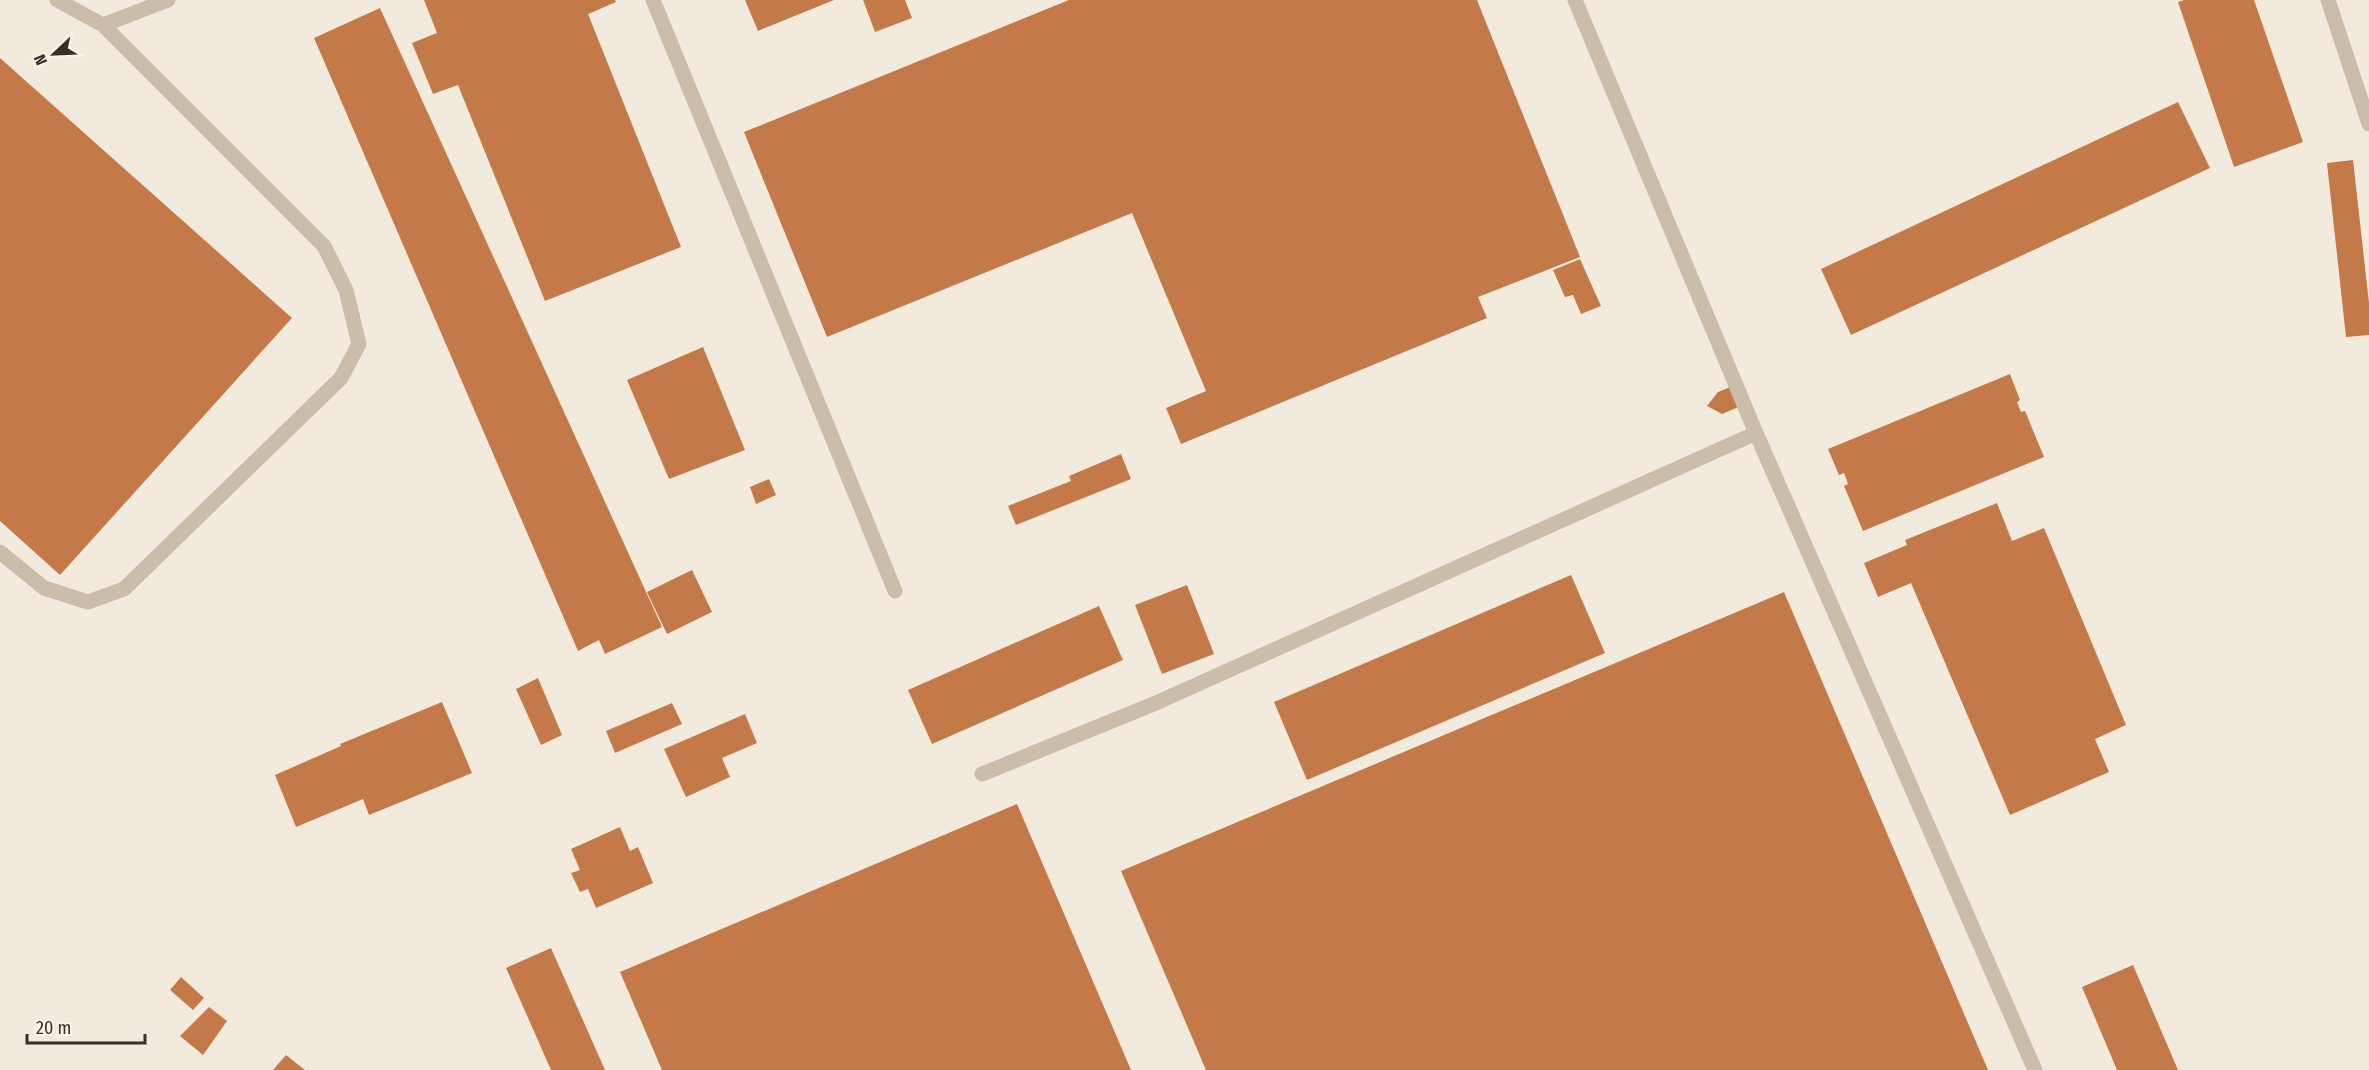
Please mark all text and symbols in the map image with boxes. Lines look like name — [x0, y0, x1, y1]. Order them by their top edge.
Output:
north arrow — [24, 24, 84, 84]
text: N — [30, 52, 51, 68]
scale bar — [27, 1007, 146, 1045]
text: 20 m — [36, 1017, 71, 1039]

